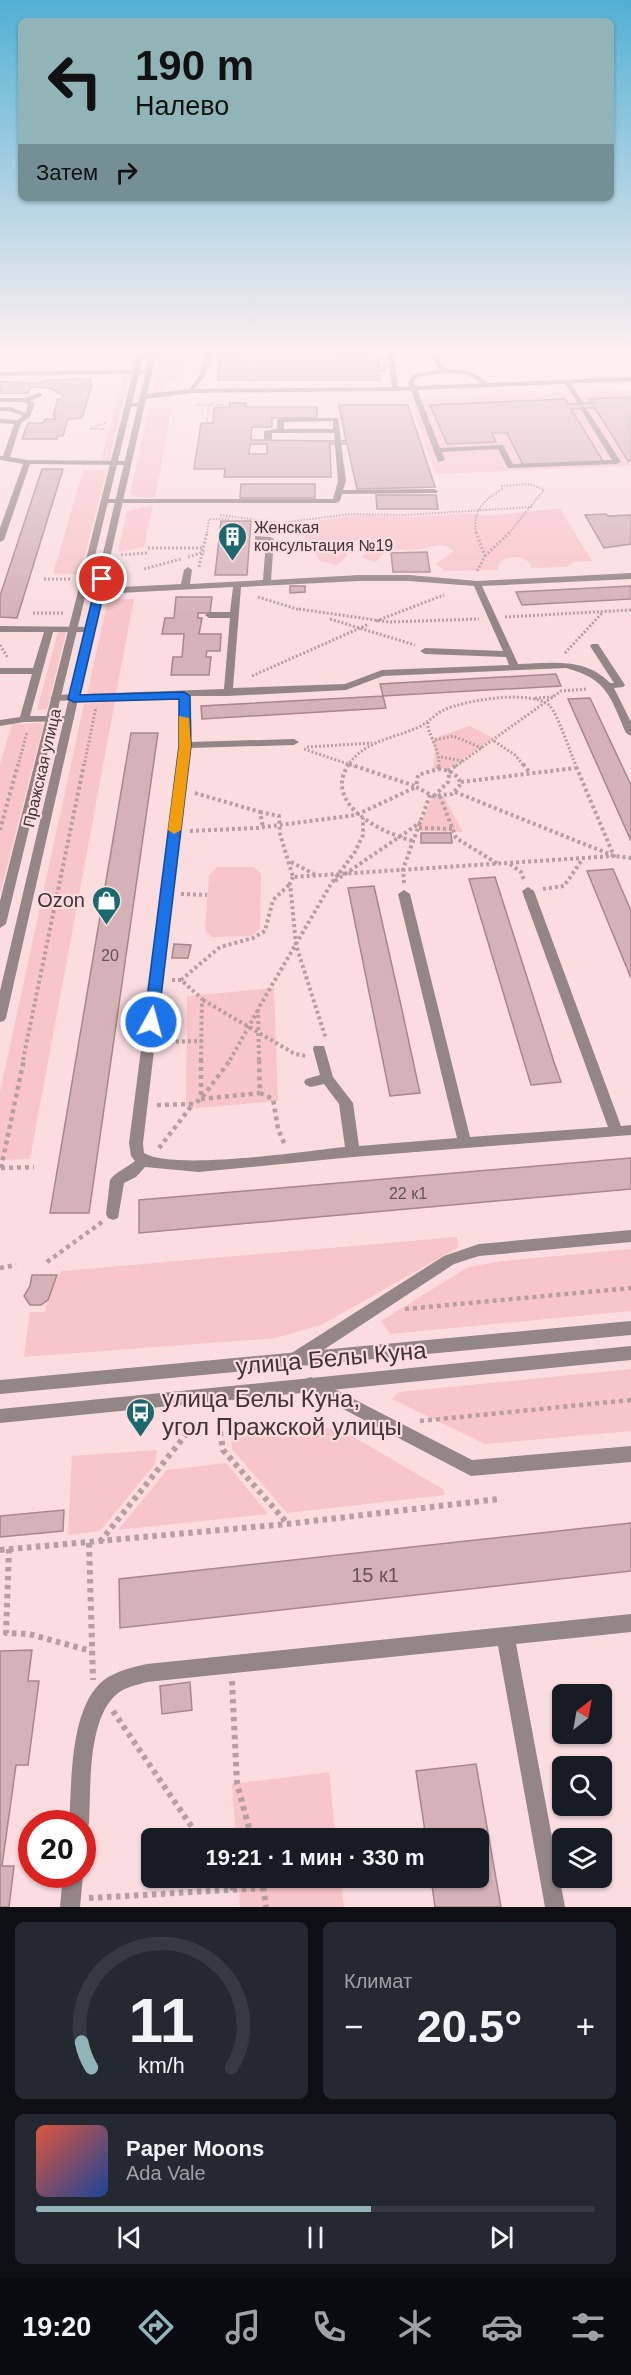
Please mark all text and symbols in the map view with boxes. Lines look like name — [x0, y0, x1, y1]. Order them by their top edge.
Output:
icon: left — [36, 42, 114, 120]
text: 190 m — [135, 42, 254, 89]
text: Налево — [135, 91, 229, 121]
icon: right — [110, 156, 143, 189]
text: Затем — [36, 160, 98, 185]
place label: Женская консультация №19 — [254, 519, 393, 554]
building icon: Женская консультация №19 — [217, 520, 249, 562]
pin — [76, 553, 127, 604]
icon: arrive — [85, 562, 118, 595]
street label: Пражская улица — [20, 707, 64, 829]
shop icon: Ozon — [90, 884, 122, 926]
place label: Ozon — [37, 889, 85, 911]
house number: 20 — [101, 947, 119, 964]
position arrow — [119, 990, 183, 1054]
house number: 22 к1 — [389, 1185, 427, 1202]
street label: улица Белы Куна — [234, 1336, 428, 1380]
place label: улица Белы Куна, угол Пражской улицы — [162, 1385, 402, 1440]
bus stop icon: улица Белы Куна, угол Пражской улицы — [125, 1396, 157, 1438]
house number: 15 к1 — [351, 1564, 399, 1586]
north arrow — [552, 1684, 612, 1744]
map controls — [552, 1684, 612, 1888]
button: search — [552, 1756, 612, 1816]
speed limit sign: 20 — [18, 1810, 96, 1888]
button: layers — [552, 1828, 612, 1888]
text: 19:21 · 1 мин · 330 m — [205, 1845, 425, 1870]
text: Климат — [344, 1970, 412, 1992]
text: 11 — [129, 1986, 194, 2055]
text: 20.5° — [417, 2001, 522, 2052]
text: − — [344, 2008, 363, 2045]
text: + — [576, 2008, 595, 2045]
text: km/h — [138, 2054, 185, 2078]
text: Paper Moons — [126, 2136, 264, 2161]
text: Ada Vale — [126, 2162, 206, 2184]
icon: previous — [113, 2221, 146, 2254]
icon: pause — [299, 2221, 332, 2254]
icon: next — [485, 2221, 518, 2254]
icon: directions — [135, 2306, 177, 2348]
icon: music — [222, 2306, 264, 2348]
icon: phone — [308, 2306, 350, 2348]
icon: climate — [394, 2306, 436, 2348]
icon: car — [481, 2306, 523, 2348]
icon: filters — [567, 2306, 609, 2348]
text: 19:20 — [22, 2312, 91, 2342]

